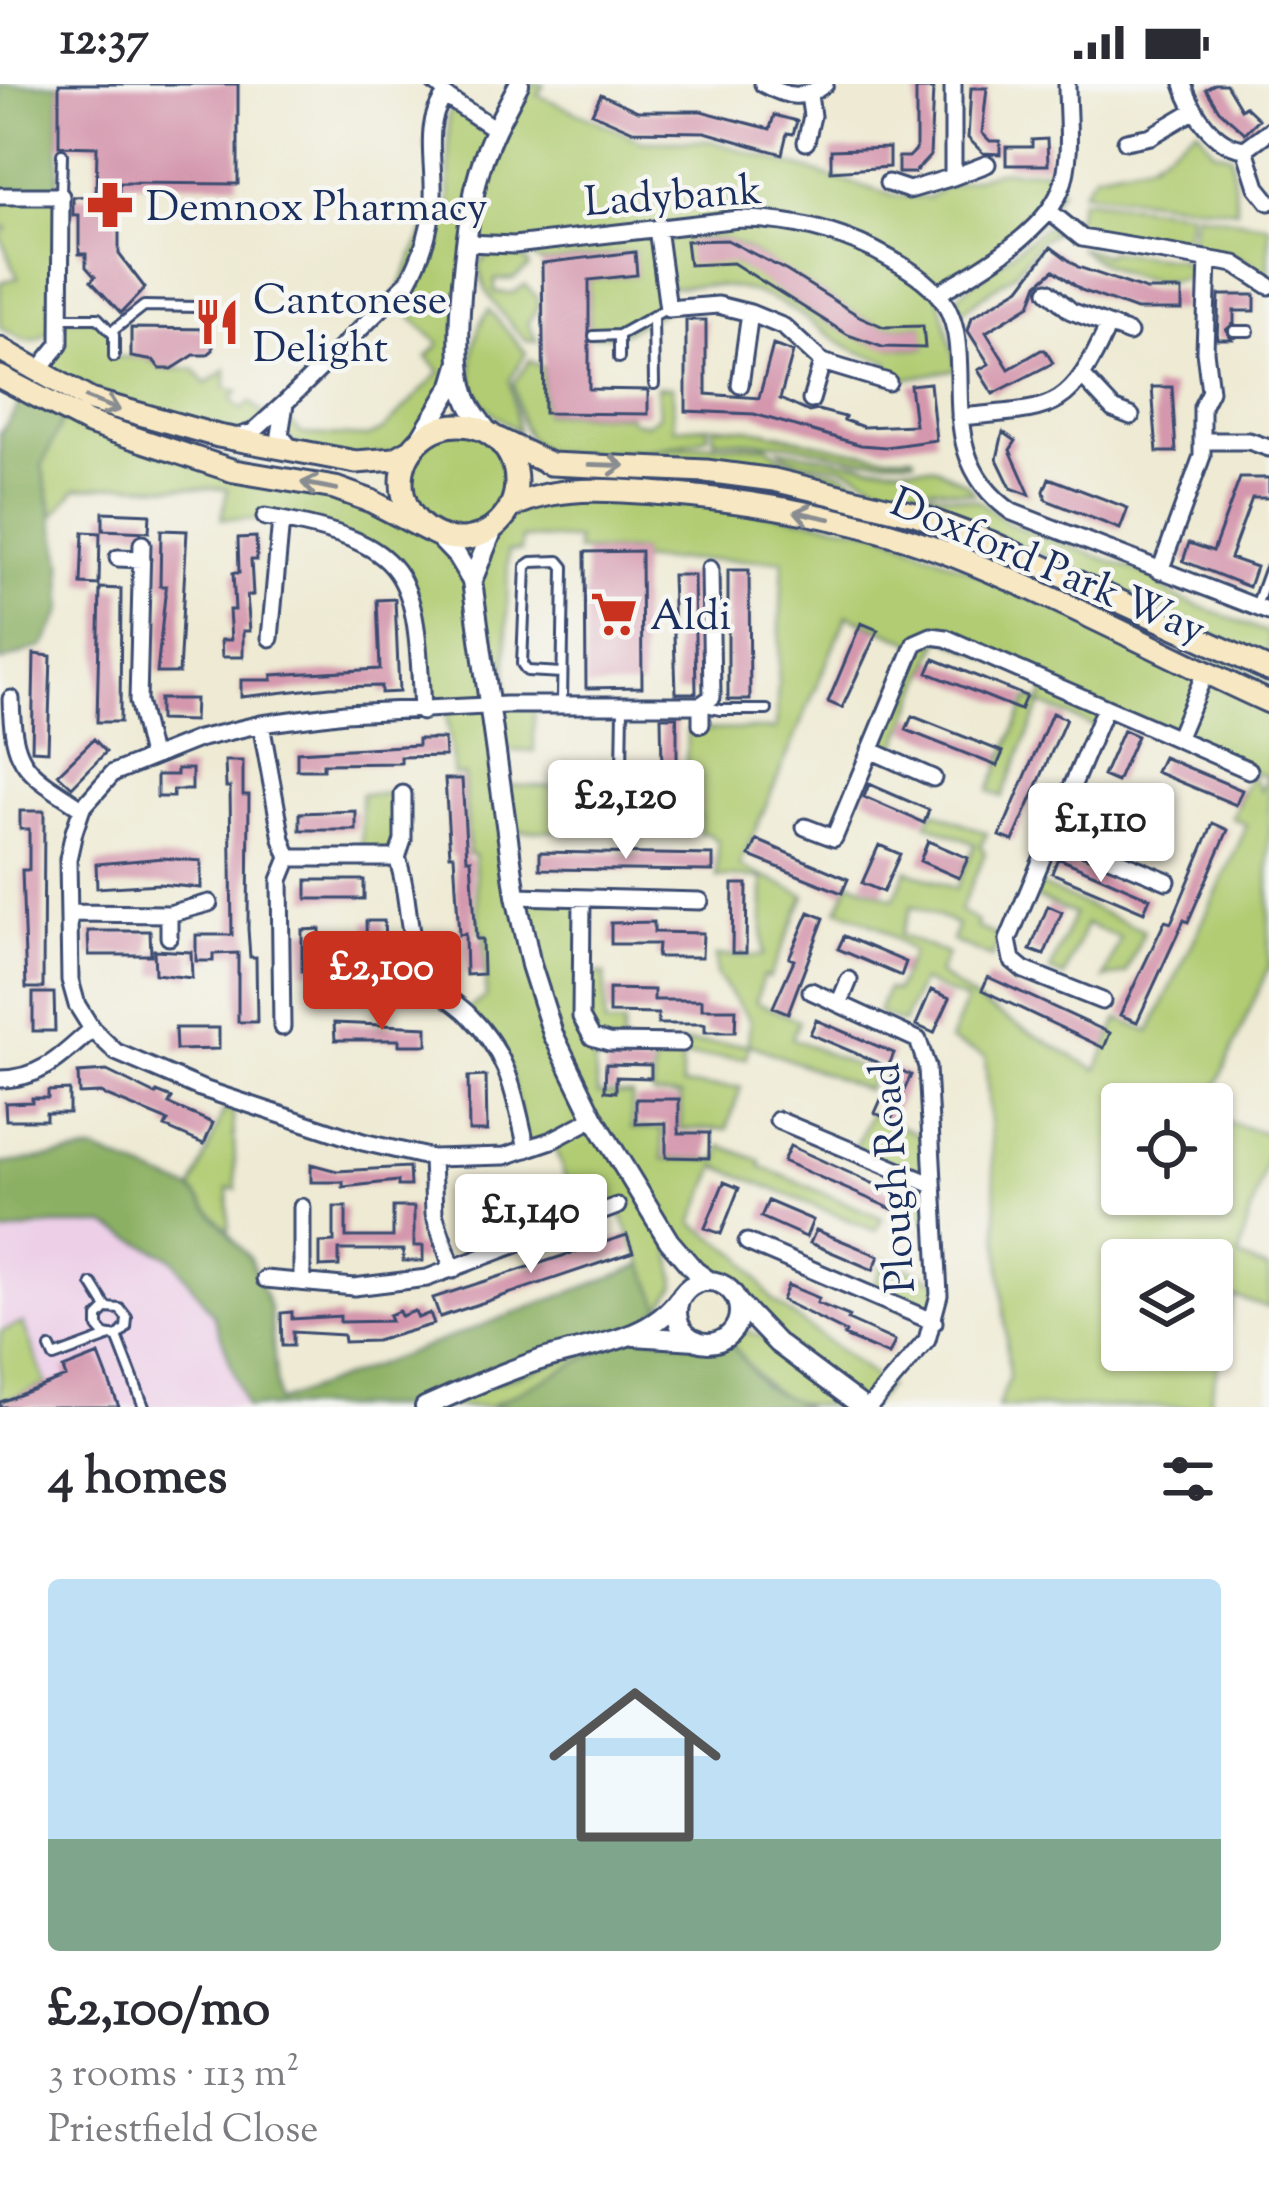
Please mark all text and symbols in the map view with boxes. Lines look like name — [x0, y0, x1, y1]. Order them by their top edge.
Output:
text: 12:37 — [60, 10, 149, 75]
street label: Ladybank — [582, 163, 764, 235]
pharmacy icon: Demnox Pharmacy — [85, 180, 135, 230]
place label: Demnox Pharmacy — [146, 180, 488, 240]
place label: Cantonese Delight — [253, 273, 447, 381]
restaurant icon: Cantonese Delight — [192, 297, 242, 347]
one-way arrow — [84, 394, 121, 416]
one-way arrow — [587, 454, 626, 477]
one-way arrow — [300, 474, 339, 496]
street label: Doxford Park Way — [880, 475, 1214, 662]
one-way arrow — [794, 502, 832, 525]
supermarket icon: Aldi — [589, 589, 639, 639]
place label: Aldi — [650, 589, 731, 649]
pin: £2,120 — [528, 760, 724, 862]
text: £2,120 — [575, 771, 677, 827]
pin: £1,110 — [1003, 783, 1199, 885]
text: £1,110 — [1055, 794, 1147, 850]
pin: £2,100 — [284, 931, 480, 1033]
text: £2,100 — [330, 942, 434, 998]
street label: Plough Road — [858, 1061, 934, 1295]
map controls — [1101, 1083, 1233, 1371]
button: locate — [1101, 1083, 1233, 1215]
pin: £1,140 — [433, 1174, 629, 1276]
text: £1,140 — [482, 1185, 580, 1241]
button: layers — [1101, 1239, 1233, 1371]
text: 4 homes — [48, 1443, 227, 1516]
icon: filters — [1155, 1446, 1221, 1512]
icon: home — [527, 1657, 743, 1873]
text: £2,100/mo — [48, 1975, 270, 2048]
text: 3 rooms · 113 m² — [48, 2048, 299, 2104]
text: Priestfield Close — [48, 2104, 319, 2160]

